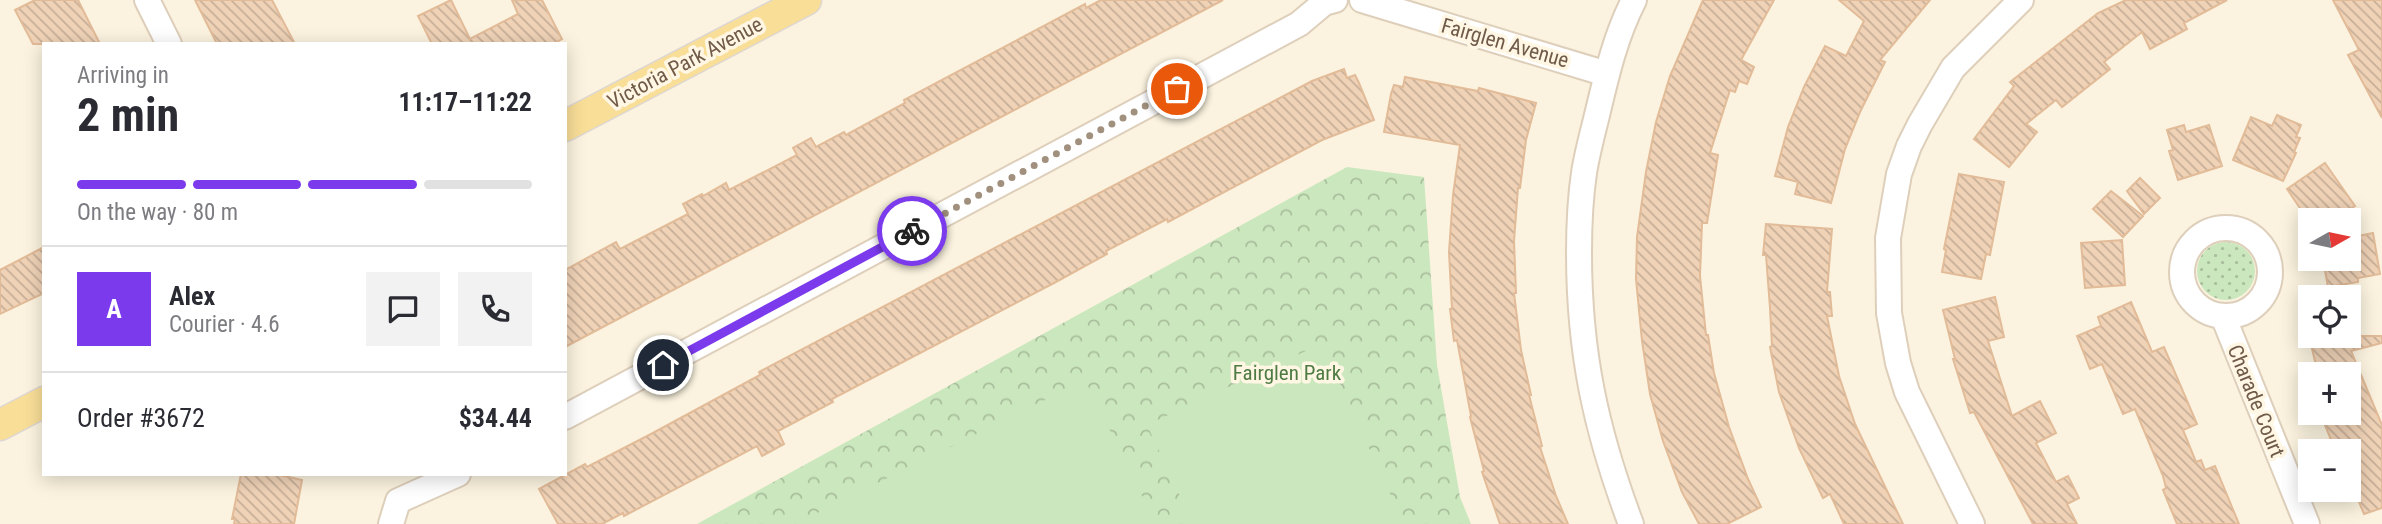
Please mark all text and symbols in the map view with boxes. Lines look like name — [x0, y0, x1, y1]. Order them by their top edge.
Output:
street label: Victoria Park Avenue — [604, 12, 767, 114]
street label: Fairglen Avenue — [1439, 13, 1572, 73]
pin — [1147, 59, 1207, 119]
text: Arriving in — [77, 62, 169, 89]
icon: bag — [1158, 70, 1196, 108]
text: 11:17–11:22 — [398, 87, 532, 117]
text: 2 min — [77, 88, 179, 142]
courier — [877, 196, 947, 266]
text: On the way · 80 m — [77, 199, 238, 226]
north arrow — [2298, 208, 2361, 271]
map controls — [2298, 208, 2361, 502]
icon: bike — [893, 212, 931, 250]
button: chat — [366, 272, 440, 346]
button: phone — [458, 272, 532, 346]
text: Alex — [169, 281, 215, 311]
button: locate — [2298, 285, 2361, 348]
text: A — [106, 294, 122, 324]
text: Courier · 4.6 — [169, 311, 280, 338]
pin — [633, 335, 693, 395]
street label: Charade Court — [2223, 341, 2289, 461]
icon: home — [644, 346, 682, 384]
park label: Fairglen Park — [1233, 361, 1342, 385]
button: + — [2298, 362, 2361, 425]
text: Order #3672 — [77, 403, 205, 433]
text: $34.44 — [459, 403, 532, 433]
button: − — [2298, 439, 2361, 502]

